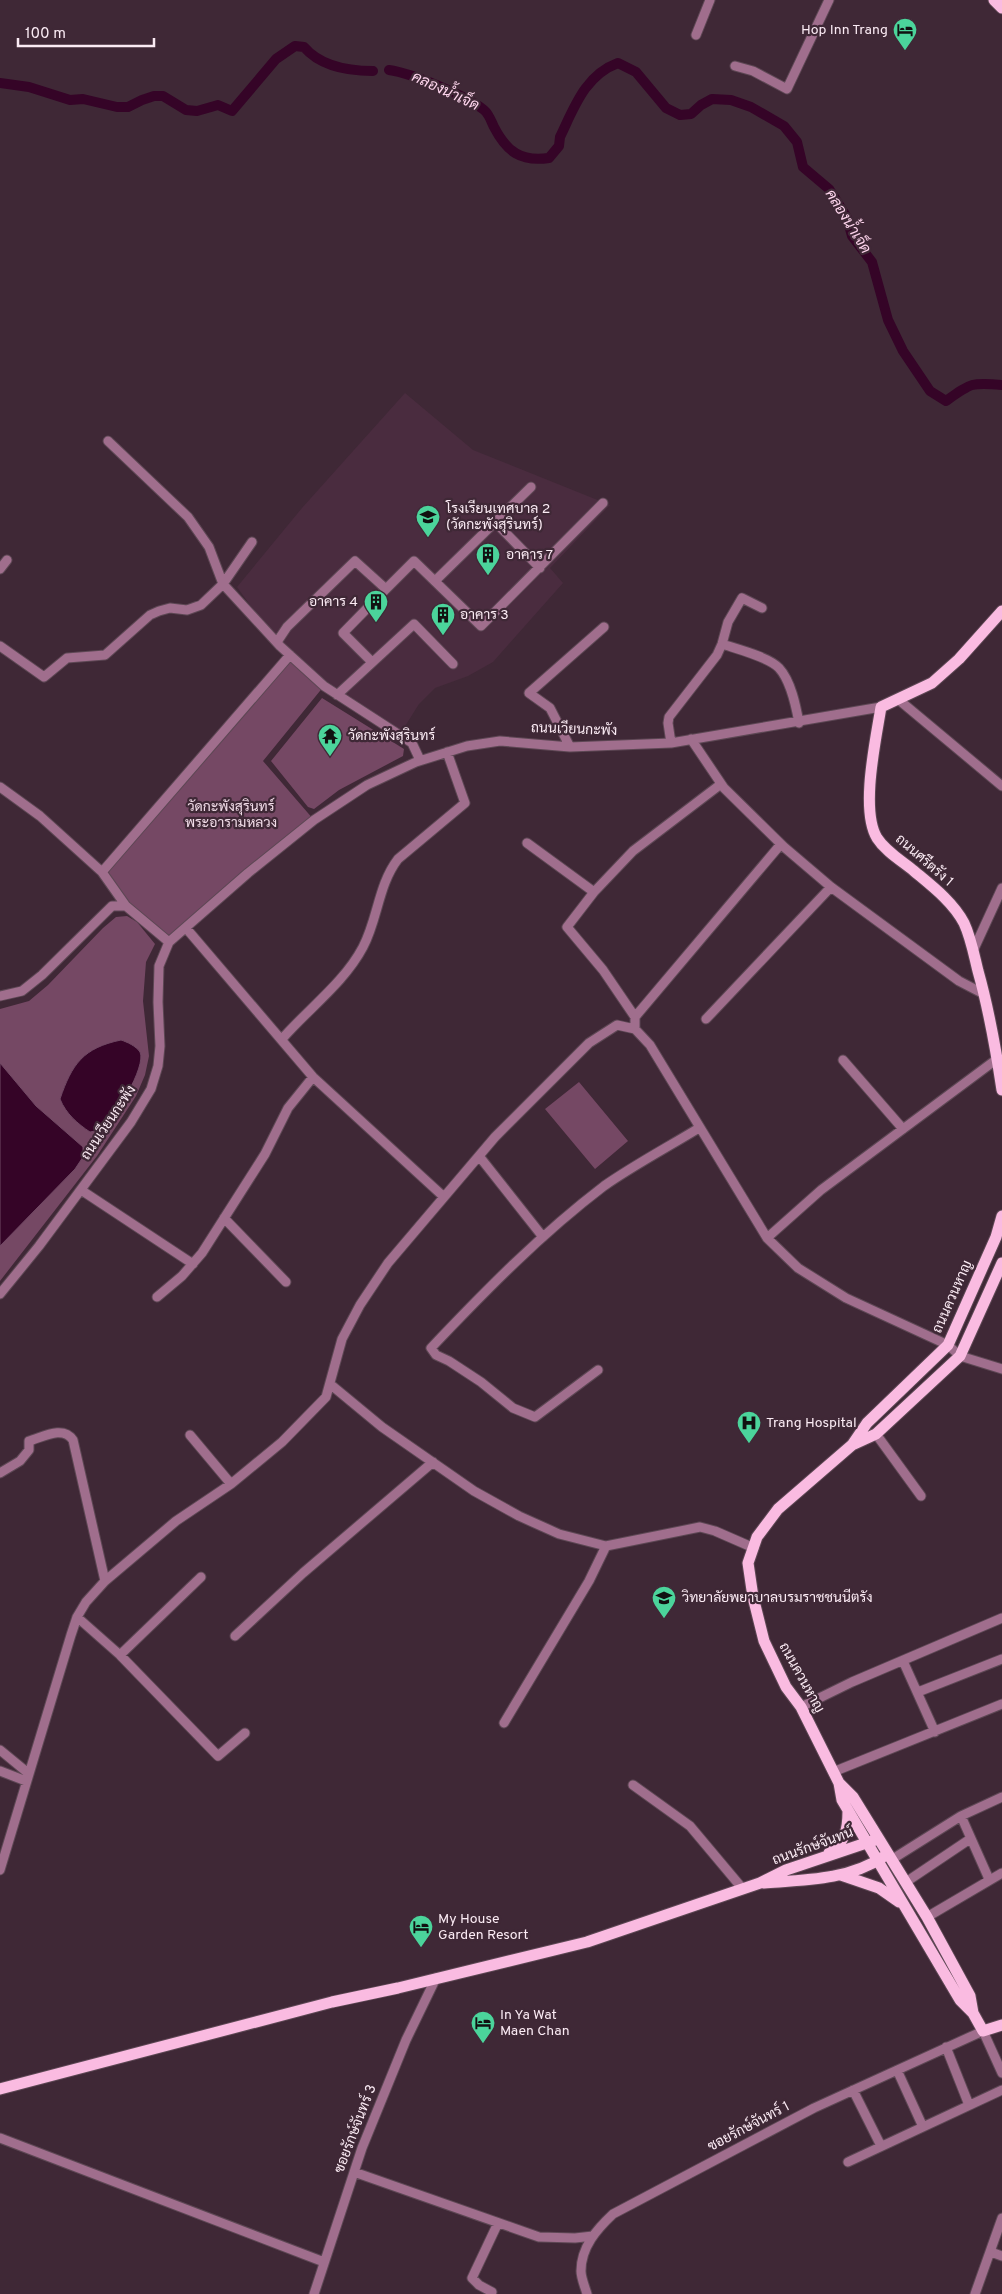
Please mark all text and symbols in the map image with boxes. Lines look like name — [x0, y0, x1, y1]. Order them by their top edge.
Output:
scale bar — [18, 15, 154, 47]
hotel icon: Hop Inn Trang — [892, 17, 918, 51]
place label: Hop Inn Trang — [801, 22, 888, 39]
text: 100 m — [25, 25, 66, 44]
water label: คลองน้ำเจ็ด — [408, 64, 484, 116]
water label: คลองน้ำเจ็ด — [820, 184, 878, 258]
place label: โรงเรียนเทศบาล 2 (วัดกะพังสุรินทร์) — [445, 499, 550, 534]
school or university icon: โรงเรียนเทศบาล 2 (วัดกะพังสุรินทร์) — [415, 504, 441, 538]
building icon: อาคาร 7 — [475, 542, 501, 576]
place label: อาคาร 7 — [506, 547, 553, 564]
building icon: อาคาร 4 — [363, 589, 389, 623]
place label: อาคาร 4 — [309, 594, 358, 611]
building icon: อาคาร 3 — [430, 602, 456, 636]
place label: อาคาร 3 — [460, 607, 509, 624]
street label: ถนนเวียนกะพัง — [531, 718, 618, 740]
temple icon: วัดกะพังสุรินทร์ — [317, 723, 343, 757]
place label: วัดกะพังสุรินทร์ — [348, 726, 435, 745]
park label: วัดกะพังสุรินทร์ พระอารามหลวง — [185, 797, 277, 832]
street label: ถนนศรีตรัง 1 — [892, 830, 958, 891]
street label: ถนนเวียนกะพัง — [76, 1081, 140, 1164]
street label: ถนนควนหาญ — [929, 1258, 977, 1336]
hospital icon: Trang Hospital — [736, 1410, 762, 1444]
place label: Trang Hospital — [766, 1415, 857, 1432]
school or university icon: วิทยาลัยพยาบาลบรมราชชนนีตรัง — [651, 1585, 677, 1619]
place label: วิทยาลัยพยาบาลบรมราชชนนีตรัง — [681, 1588, 873, 1607]
street label: ถนนควนหาญ — [775, 1640, 827, 1716]
street label: ถนนรักษ์จันทน์ — [769, 1823, 856, 1870]
place label: My House Garden Resort — [438, 1911, 528, 1944]
hotel icon: My House Garden Resort — [408, 1914, 434, 1948]
place label: In Ya Wat Maen Chan — [500, 2007, 570, 2040]
hotel icon: In Ya Wat Maen Chan — [470, 2010, 496, 2044]
street label: ซอยรักษ์จันทร์ 3 — [329, 2082, 381, 2176]
street label: ซอยรักษ์จันทร์ 1 — [704, 2097, 793, 2156]

